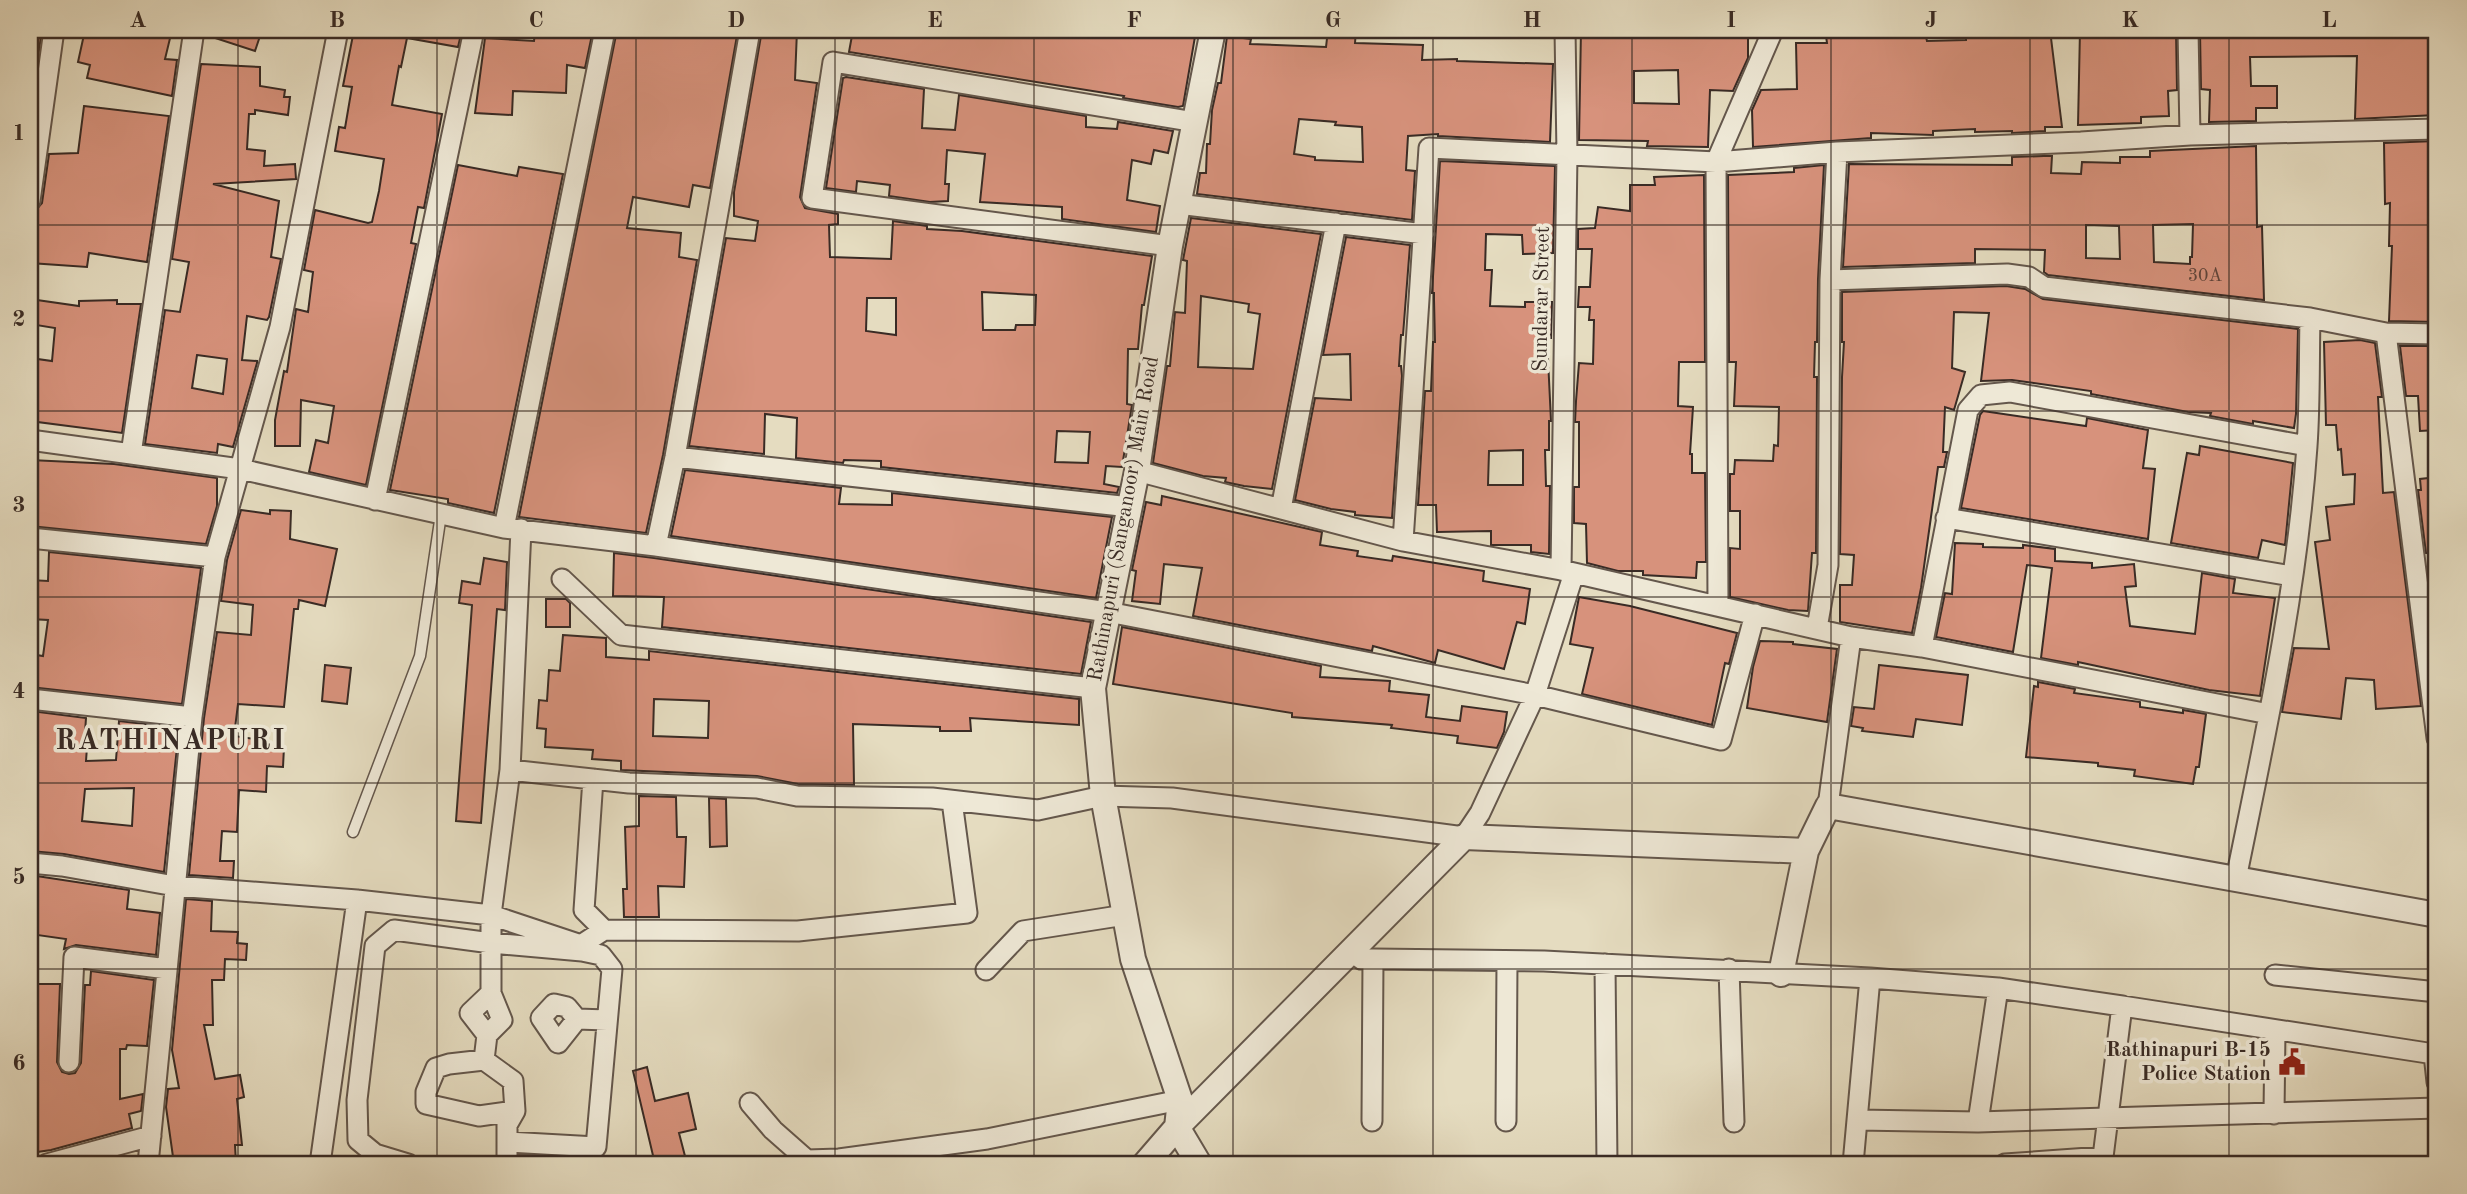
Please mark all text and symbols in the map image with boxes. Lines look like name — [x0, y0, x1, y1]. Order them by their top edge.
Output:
text: A — [129, 9, 147, 32]
text: B — [329, 9, 345, 32]
text: C — [528, 9, 544, 32]
text: D — [727, 9, 745, 32]
text: E — [927, 9, 943, 32]
text: F — [1126, 9, 1142, 32]
text: G — [1325, 9, 1341, 32]
text: H — [1523, 9, 1541, 32]
text: I — [1726, 9, 1736, 32]
text: J — [1925, 9, 1937, 32]
text: K — [2121, 9, 2139, 32]
text: L — [2321, 9, 2337, 32]
text: 1 — [12, 122, 26, 145]
street label: Sundarar Street — [1530, 226, 1554, 372]
house number: 30A — [2188, 267, 2223, 285]
text: 2 — [12, 308, 26, 331]
street label: Rathinapuri (Sanganoor) Main Road — [1085, 355, 1163, 683]
text: 3 — [12, 494, 26, 517]
text: 4 — [12, 680, 26, 703]
district label: RATHINAPURI — [55, 728, 287, 756]
text: 5 — [12, 866, 26, 889]
place label: Rathinapuri B-15 Police Station — [2106, 1040, 2271, 1085]
public building icon: Rathinapuri B-15 Police Station — [2277, 1047, 2307, 1077]
text: 6 — [12, 1052, 26, 1075]

